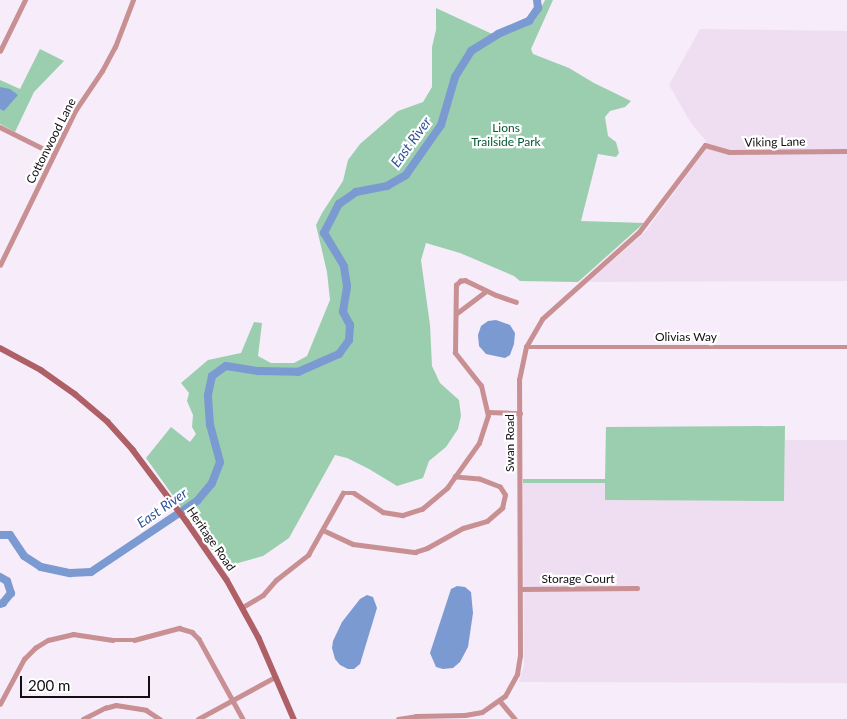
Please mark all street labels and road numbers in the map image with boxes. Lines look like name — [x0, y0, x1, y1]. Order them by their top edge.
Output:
street label: Cottonwood Lane — [23, 96, 79, 186]
street label: Viking Lane — [744, 134, 806, 150]
street label: Olivias Way — [655, 330, 717, 344]
street label: Swan Road — [503, 414, 517, 472]
street label: Heritage Road — [184, 504, 238, 574]
street label: Storage Court — [541, 572, 615, 586]

